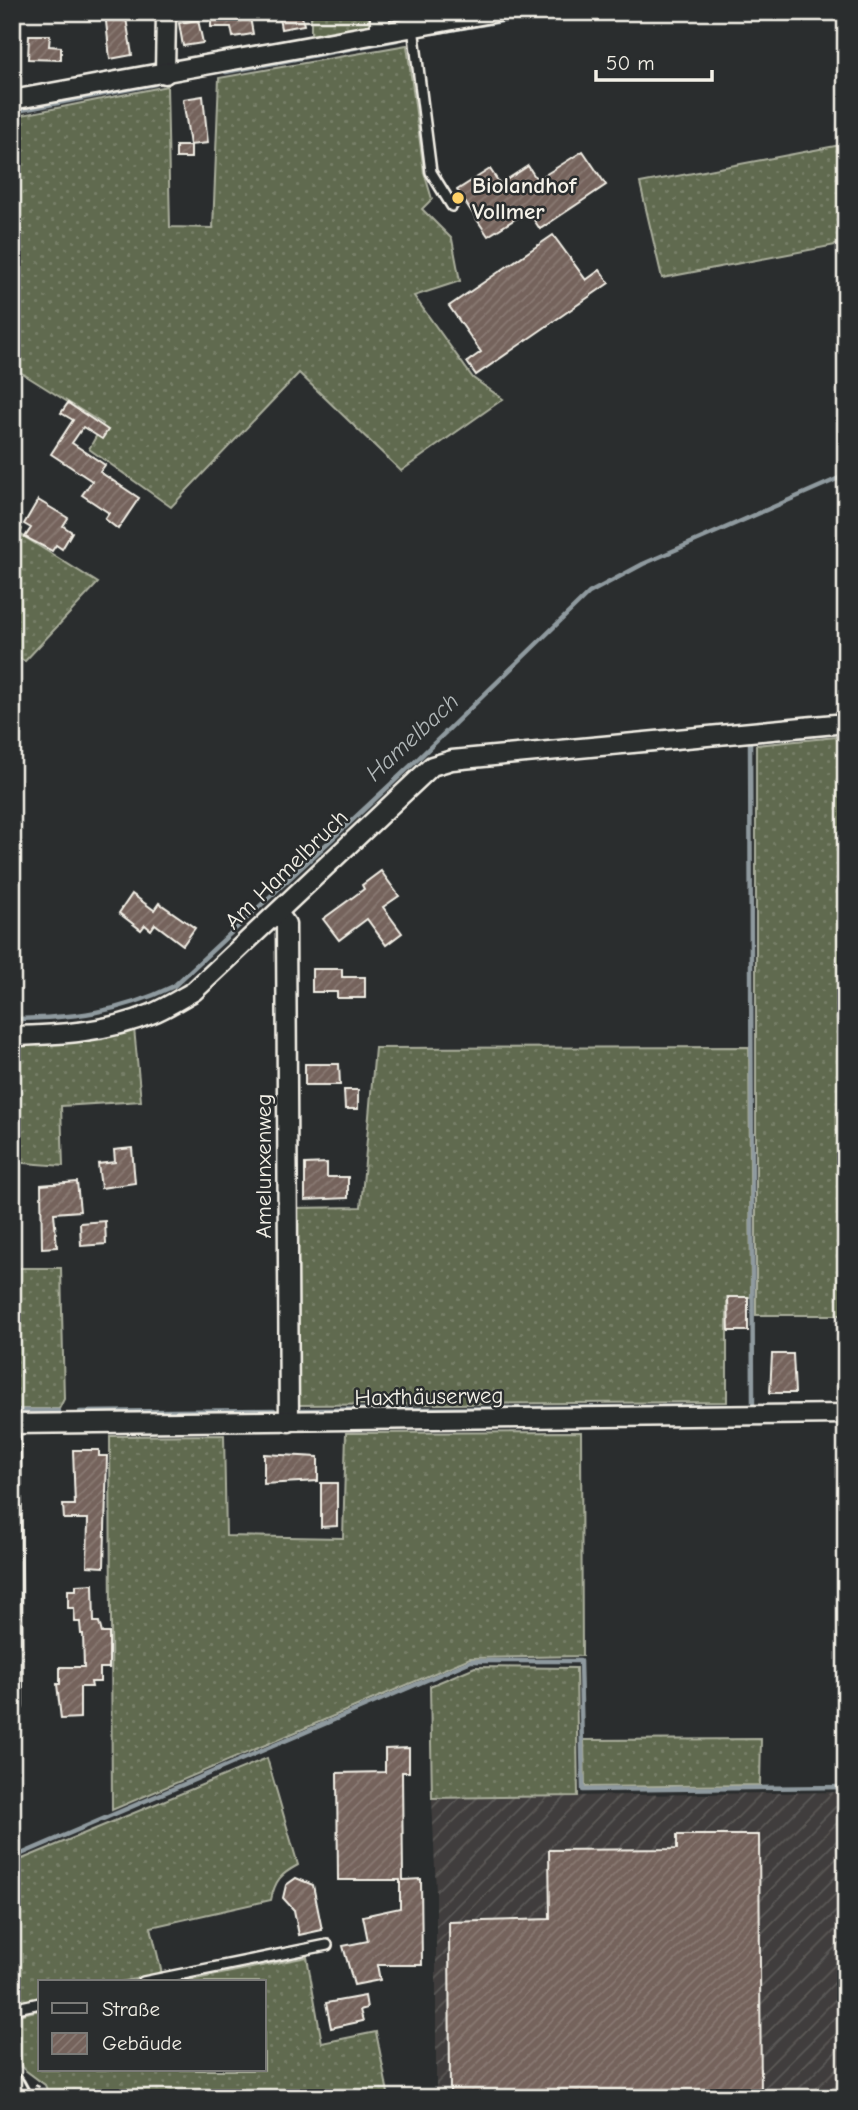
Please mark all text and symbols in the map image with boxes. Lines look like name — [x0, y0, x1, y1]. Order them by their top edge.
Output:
scale bar — [596, 38, 711, 82]
text: 50 m — [606, 51, 655, 75]
place label: Biolandhof Vollmer — [472, 172, 578, 225]
marker: Biolandhof Vollmer — [450, 190, 466, 206]
water label: Hamelbach — [360, 687, 464, 787]
street label: Am Hamelbruch — [219, 804, 354, 935]
street label: Amelunxenweg — [250, 1093, 277, 1239]
street label: Haxthäuserweg — [354, 1382, 504, 1411]
legend — [38, 1980, 266, 2072]
text: Straße — [102, 1997, 160, 2021]
text: Gebäude — [102, 2031, 182, 2055]

